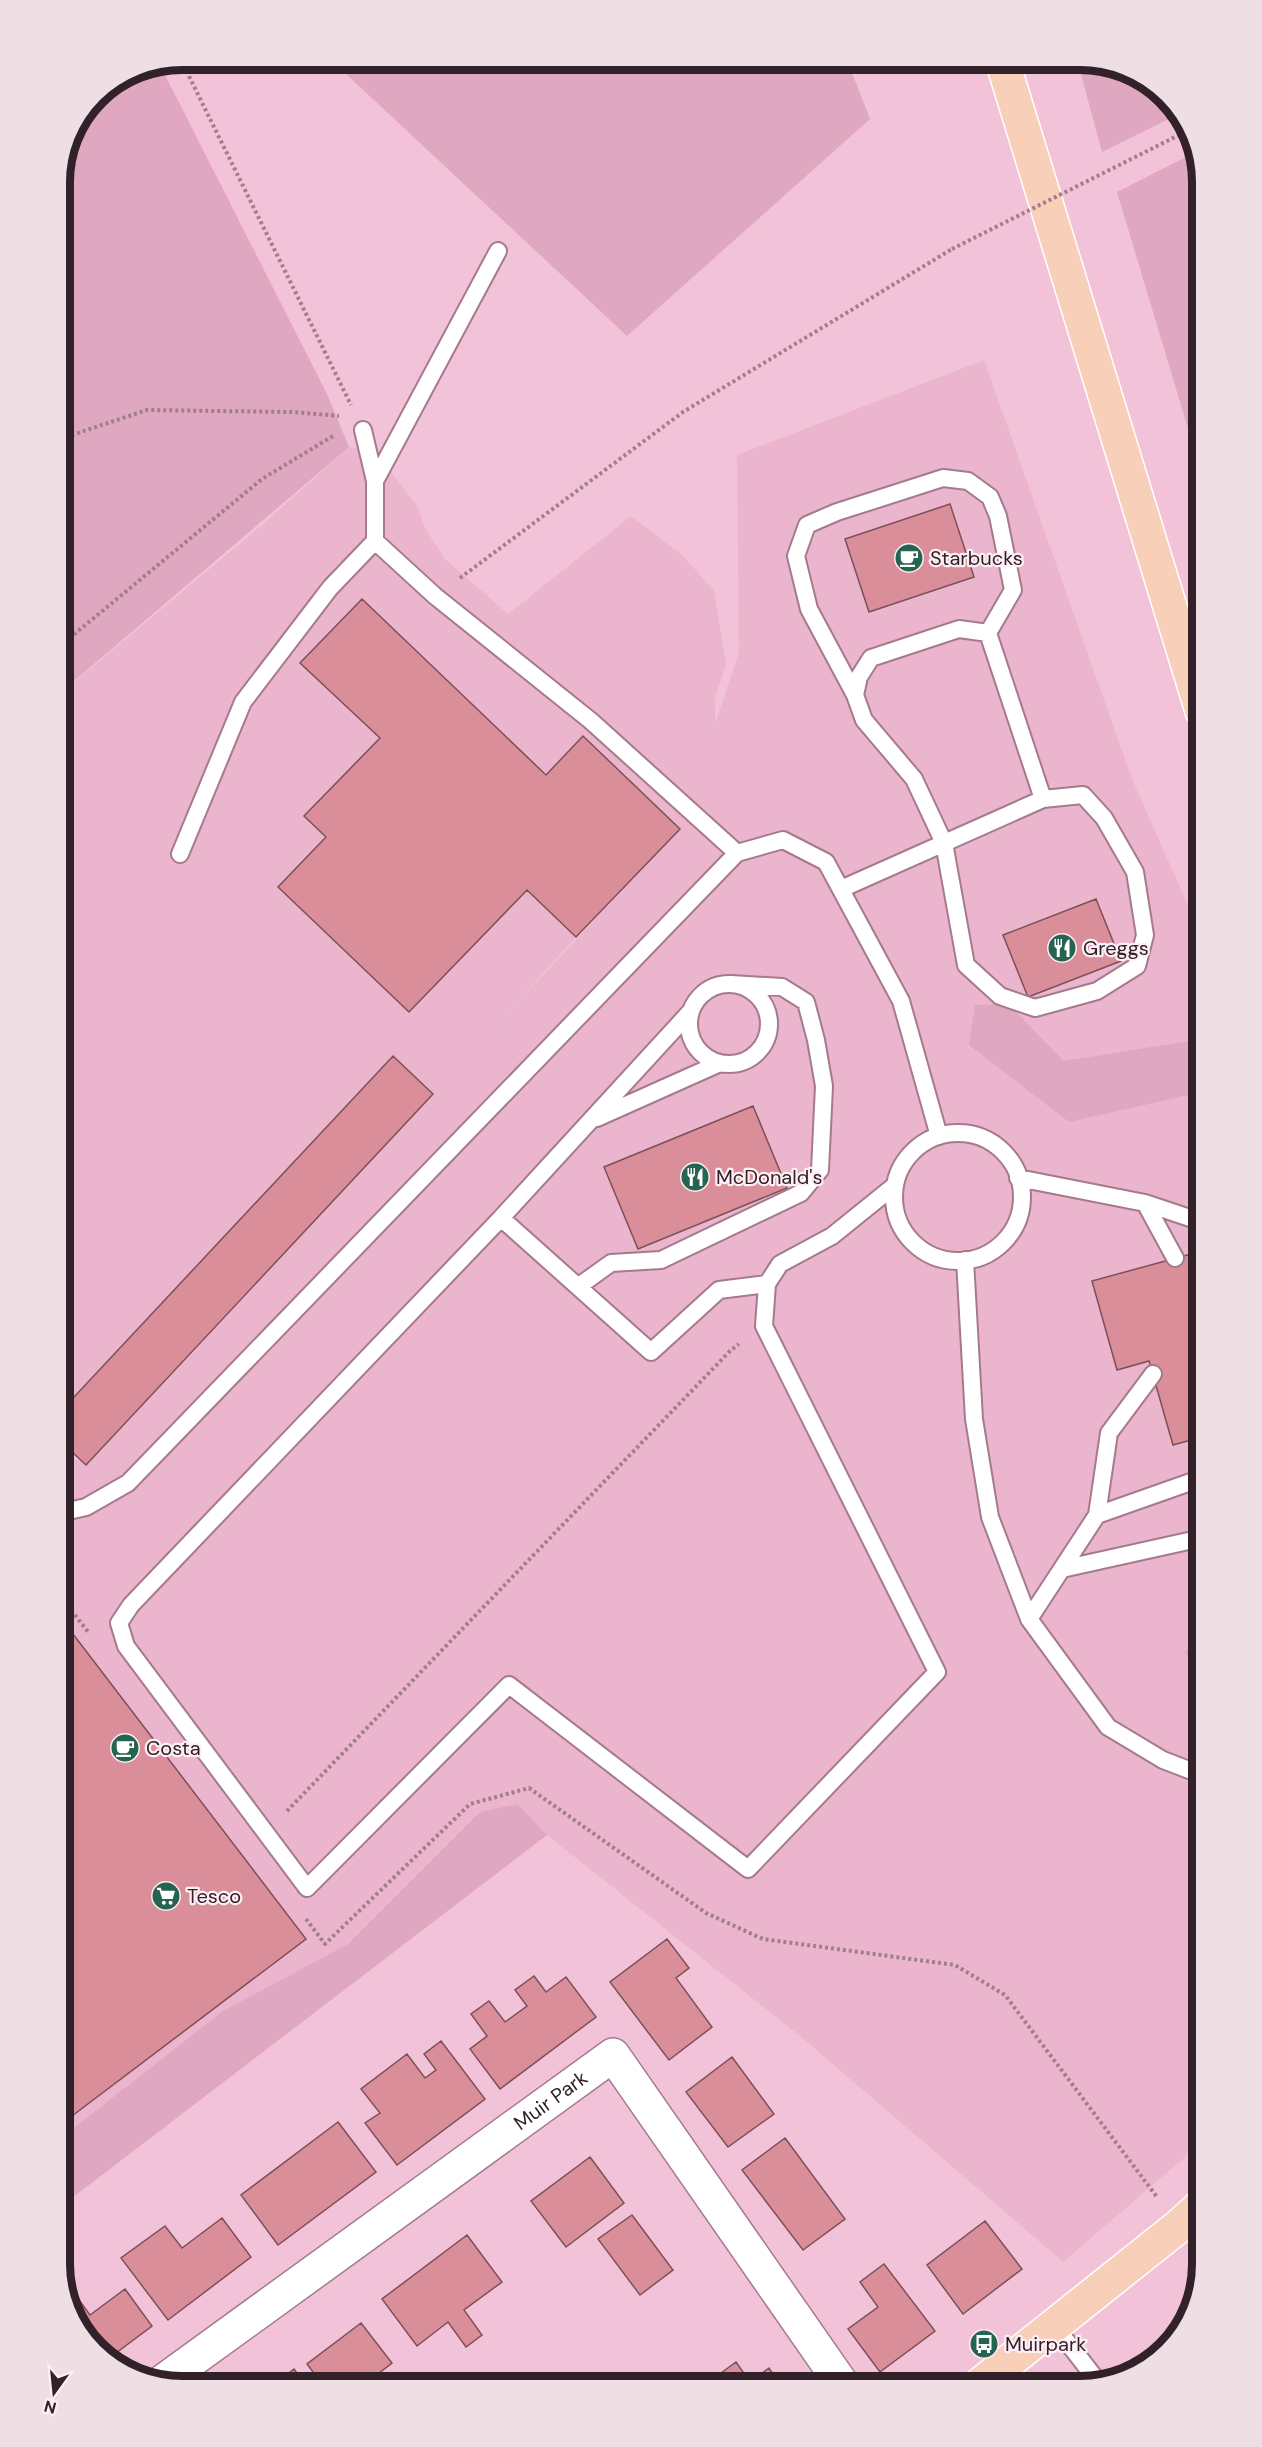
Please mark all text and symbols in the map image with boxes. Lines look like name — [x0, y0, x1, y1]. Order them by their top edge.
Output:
cafe icon: Starbucks — [893, 542, 925, 574]
place label: Starbucks — [930, 545, 1023, 571]
restaurant icon: Greggs — [1046, 932, 1078, 964]
place label: Greggs — [1083, 935, 1149, 961]
restaurant icon: McDonald's — [679, 1161, 711, 1193]
place label: McDonald's — [716, 1164, 822, 1190]
cafe icon: Costa — [109, 1732, 141, 1764]
place label: Costa — [146, 1735, 201, 1761]
supermarket icon: Tesco — [150, 1880, 182, 1912]
place label: Tesco — [187, 1883, 241, 1909]
street label: Muir Park — [508, 2065, 593, 2136]
bus stop icon: Muirpark — [968, 2328, 1000, 2360]
place label: Muirpark — [1005, 2331, 1086, 2357]
north arrow — [24, 2363, 84, 2423]
text: N — [42, 2395, 59, 2419]

